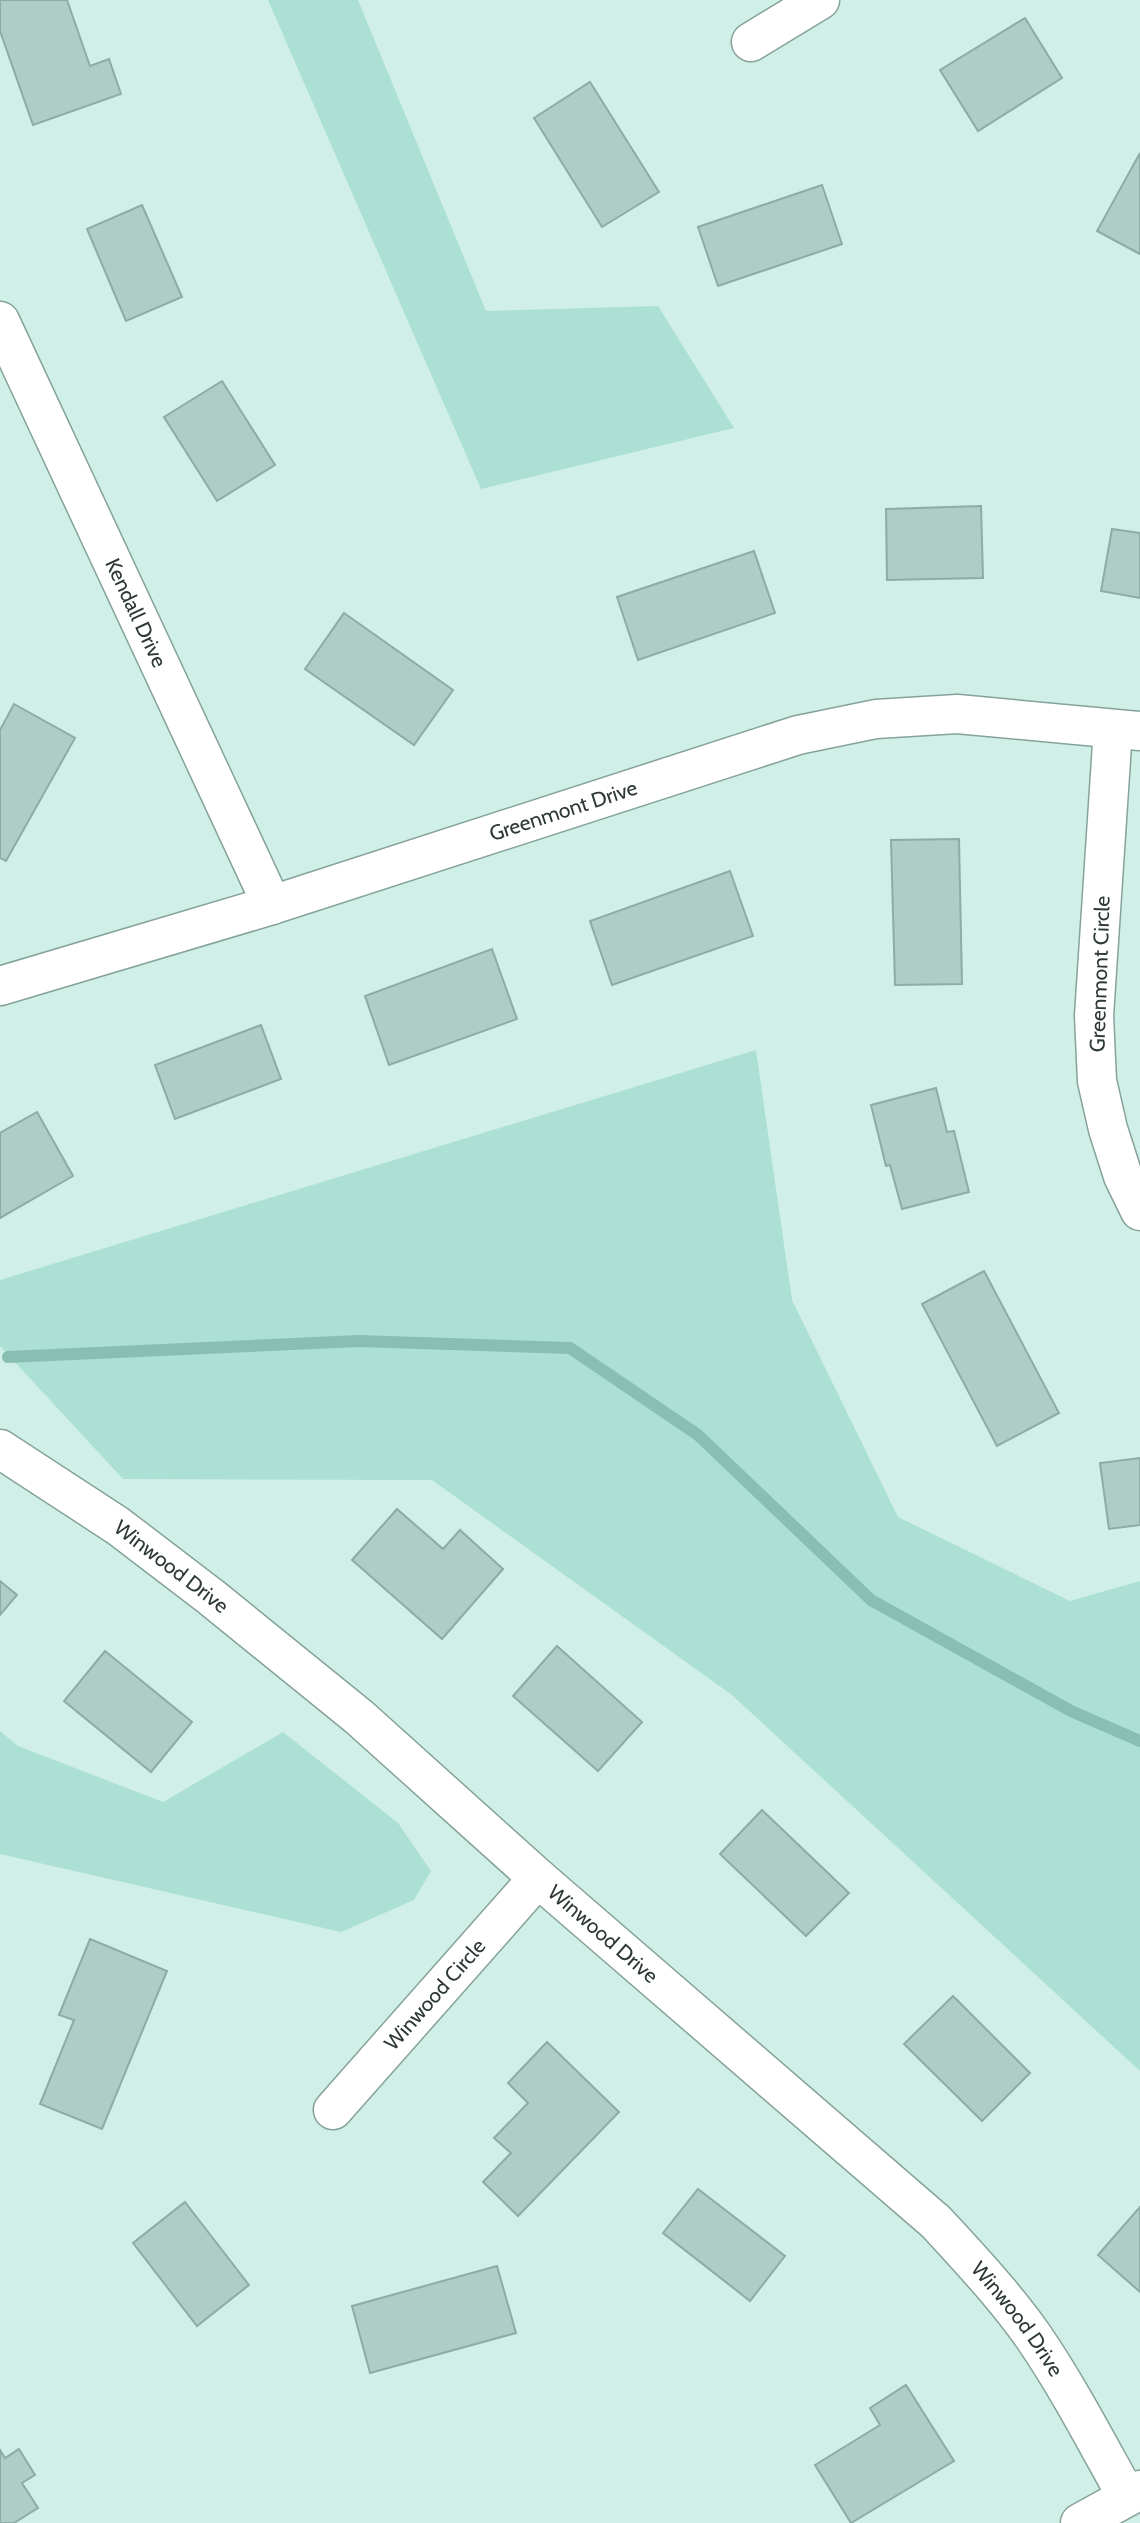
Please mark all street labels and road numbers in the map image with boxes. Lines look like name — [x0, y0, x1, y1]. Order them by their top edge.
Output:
street label: Kendall Drive — [100, 554, 173, 671]
street label: Greenmont Drive — [486, 775, 641, 846]
street label: Greenmont Circle — [1084, 895, 1115, 1053]
street label: Winwood Drive — [109, 1515, 234, 1618]
street label: Winwood Drive — [543, 1879, 664, 1988]
street label: Winwood Circle — [379, 1933, 490, 2055]
street label: Winwood Drive — [966, 2256, 1069, 2381]

